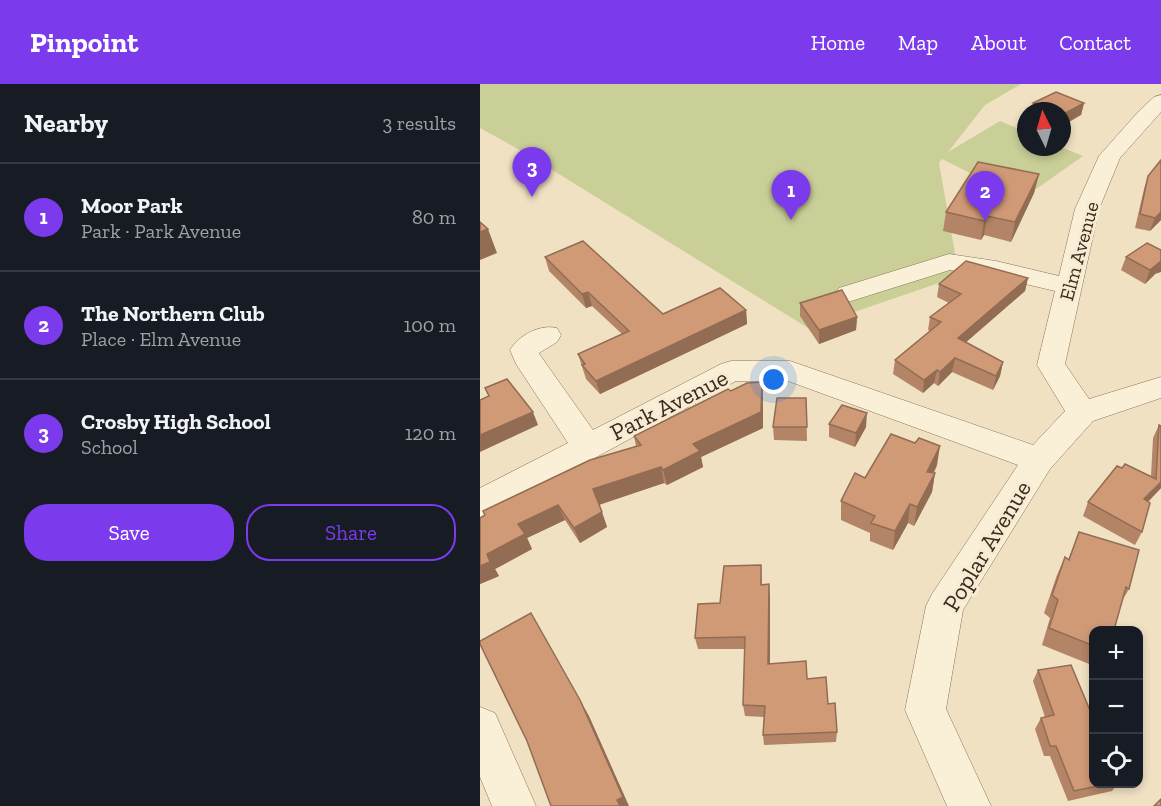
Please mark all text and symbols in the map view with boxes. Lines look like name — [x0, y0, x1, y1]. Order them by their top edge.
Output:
text: Pinpoint — [30, 26, 138, 59]
text: Home — [811, 30, 865, 55]
text: Map — [898, 30, 938, 55]
text: About — [971, 30, 1026, 55]
text: Contact — [1059, 30, 1131, 55]
north arrow — [1017, 102, 1071, 156]
text: Nearby — [24, 107, 108, 139]
text: 3 results — [382, 111, 456, 135]
pin: 3 — [512, 147, 552, 197]
pin: 1 — [772, 170, 810, 220]
pin: 2 — [966, 172, 1004, 221]
text: Moor Park — [81, 192, 183, 219]
street label: Elm Avenue — [1054, 199, 1104, 303]
text: 1 — [39, 205, 48, 229]
text: 80 m — [412, 205, 456, 229]
text: Park · Park Avenue — [81, 219, 241, 243]
text: The Northern Club — [81, 300, 265, 327]
text: 2 — [38, 313, 49, 337]
text: 100 m — [403, 313, 456, 337]
text: Place · Elm Avenue — [81, 327, 241, 351]
street label: Park Avenue — [605, 362, 733, 447]
your location — [759, 365, 788, 394]
text: Crosby High School — [81, 408, 271, 435]
text: 3 — [38, 421, 49, 445]
text: 120 m — [405, 421, 456, 445]
text: School — [81, 435, 138, 459]
street label: Poplar Avenue — [936, 475, 1037, 616]
button: Save — [24, 504, 234, 561]
button: Share — [246, 504, 456, 561]
map controls — [1089, 626, 1143, 788]
button: + — [1089, 626, 1143, 680]
button: − — [1089, 680, 1143, 734]
button: locate — [1089, 734, 1143, 788]

